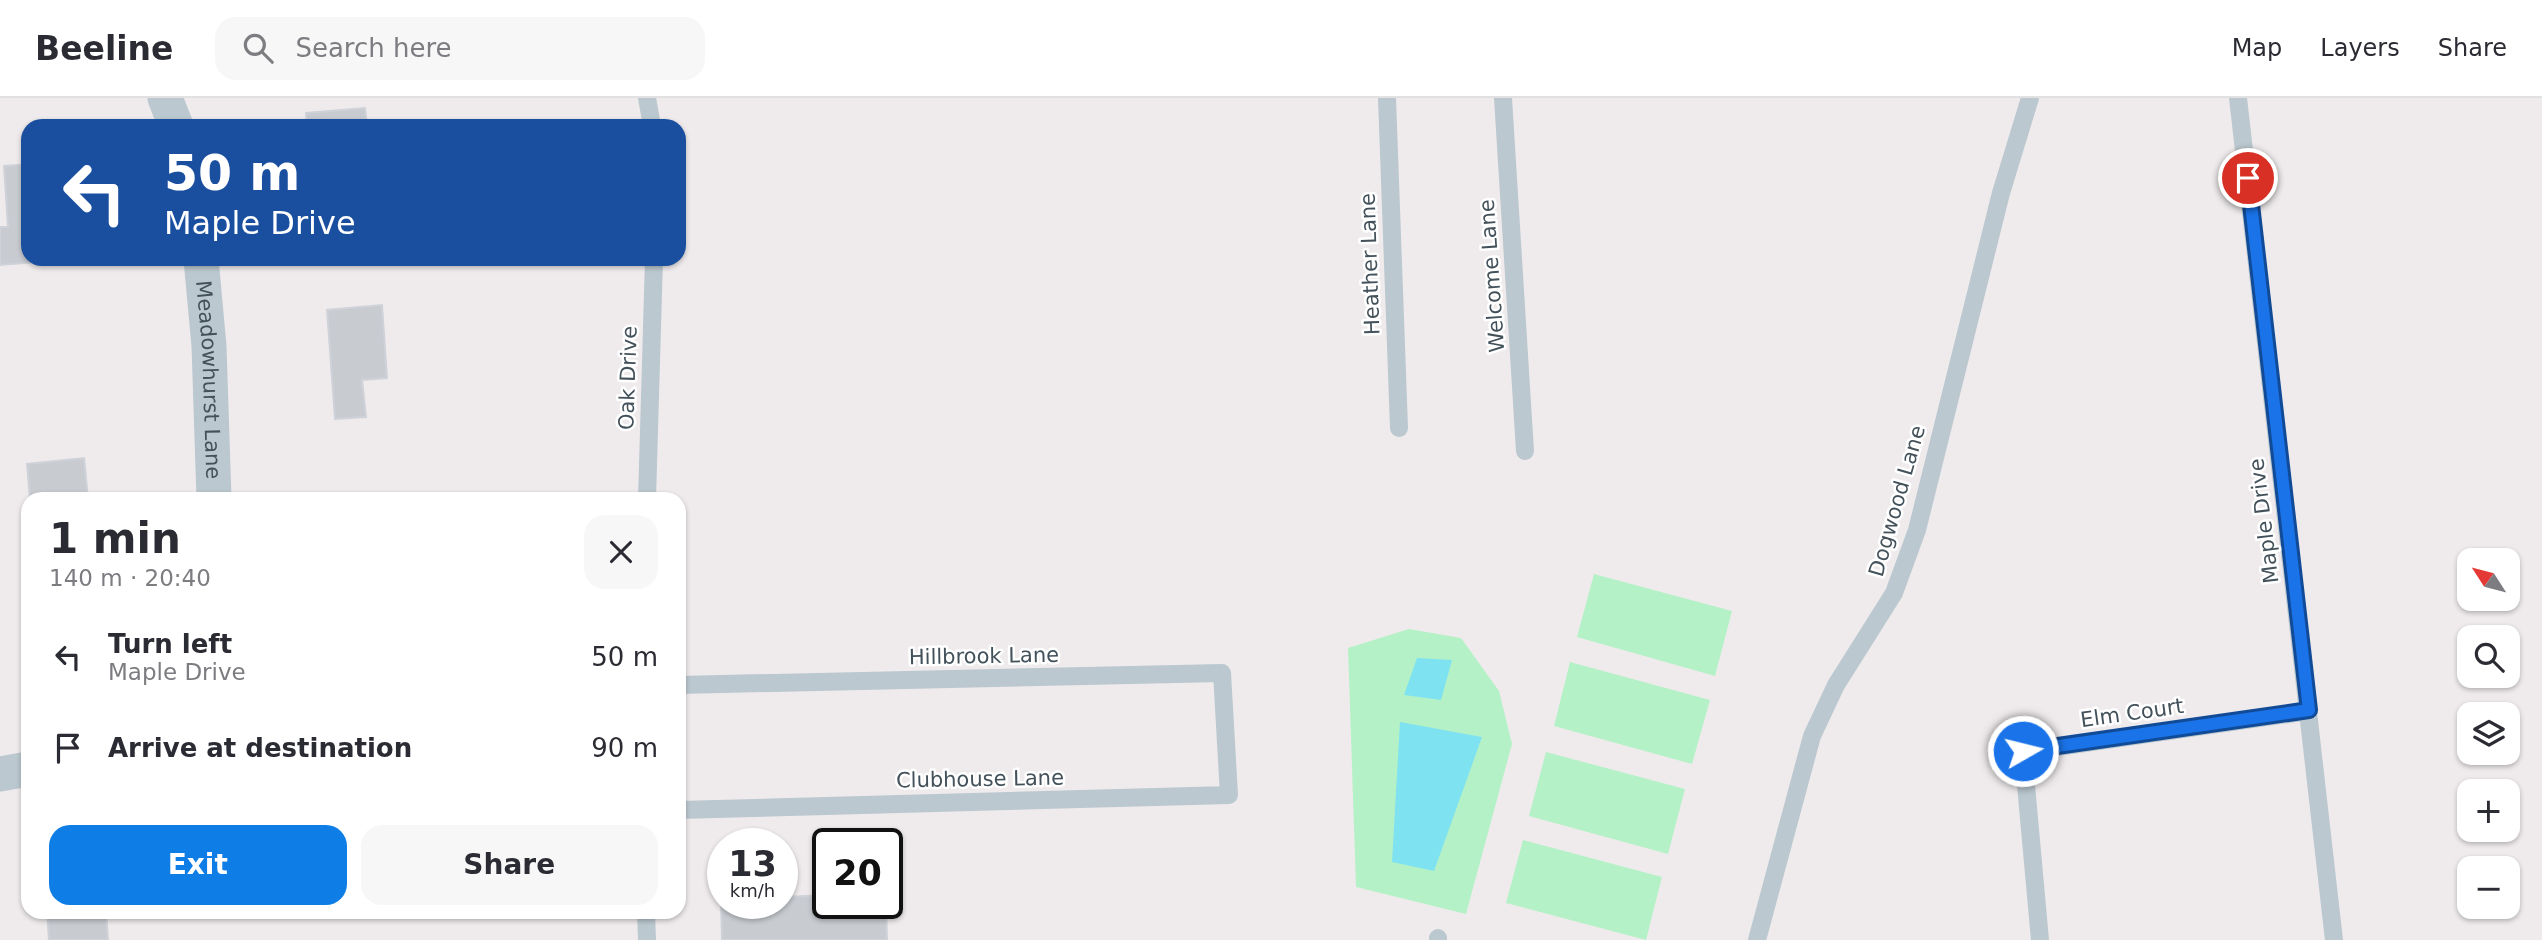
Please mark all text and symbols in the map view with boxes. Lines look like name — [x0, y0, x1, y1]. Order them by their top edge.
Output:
search box — [215, 17, 705, 80]
text: Beeline — [35, 29, 173, 68]
icon: search — [239, 29, 277, 67]
text: Search here — [295, 33, 452, 63]
text: Map — [2232, 34, 2282, 62]
text: Layers — [2320, 34, 2400, 62]
text: Share — [2438, 34, 2507, 62]
text: 50 m — [164, 145, 300, 202]
icon: left — [49, 147, 140, 238]
pin — [2218, 148, 2278, 208]
icon: arrive — [2229, 159, 2267, 197]
street label: Heather Lane — [1356, 193, 1384, 335]
street label: Welcome Lane — [1475, 199, 1509, 353]
text: Maple Drive — [164, 204, 356, 242]
street label: Meadowhurst Lane — [191, 279, 225, 480]
street label: Oak Drive — [614, 325, 642, 431]
street label: Dogwood Lane — [1864, 423, 1930, 579]
street label: Maple Drive — [2244, 457, 2284, 585]
text: 1 min — [49, 514, 181, 563]
button: close — [584, 515, 658, 589]
north arrow — [2457, 548, 2520, 611]
map controls — [2457, 548, 2520, 919]
text: 140 m · 20:40 — [49, 565, 211, 591]
button: search — [2457, 625, 2520, 688]
text: Turn left — [108, 629, 232, 659]
icon: left — [49, 638, 87, 676]
text: 50 m — [591, 642, 658, 672]
street label: Hillbrook Lane — [909, 643, 1059, 669]
text: Maple Drive — [108, 659, 246, 685]
street label: Elm Court — [2079, 694, 2185, 732]
button: layers — [2457, 702, 2520, 765]
position arrow — [1986, 714, 2060, 788]
icon: arrive — [49, 729, 87, 767]
text: Arrive at destination — [108, 733, 412, 763]
text: 90 m — [591, 733, 658, 763]
street label: Clubhouse Lane — [896, 766, 1064, 792]
button: + — [2457, 779, 2520, 842]
button: Exit — [49, 825, 347, 905]
button: Share — [361, 825, 658, 905]
speed limit sign: 20 — [812, 828, 903, 919]
text: 13 — [728, 844, 777, 884]
button: − — [2457, 856, 2520, 919]
text: km/h — [730, 880, 775, 901]

